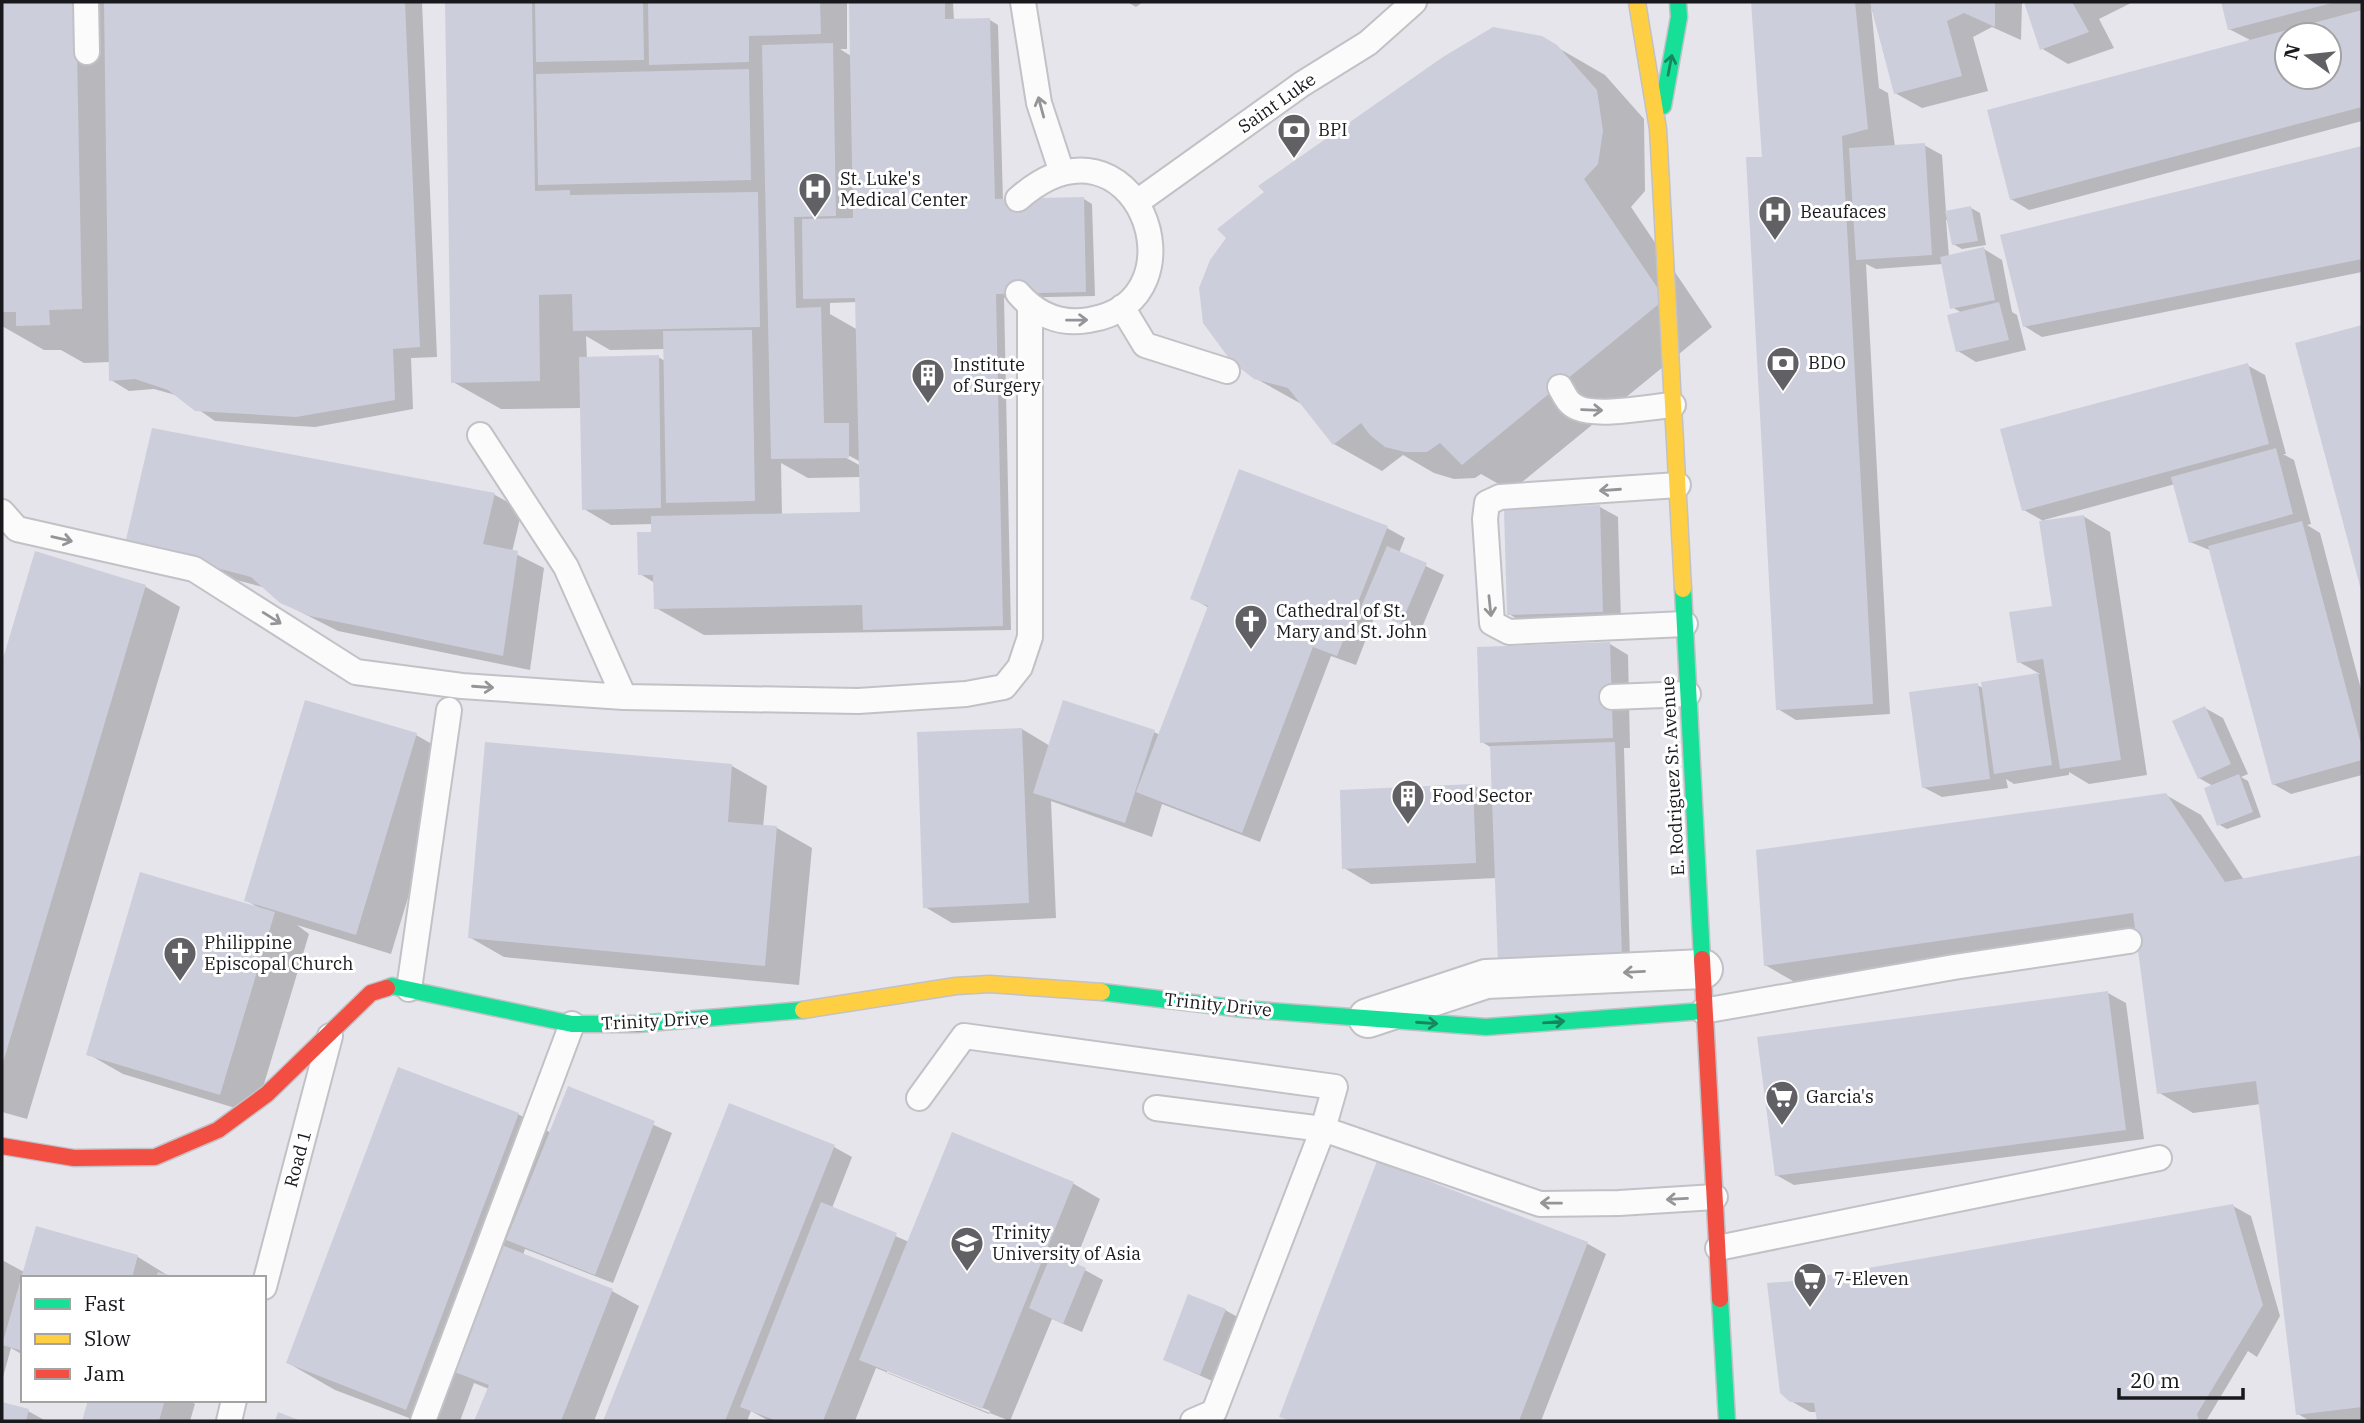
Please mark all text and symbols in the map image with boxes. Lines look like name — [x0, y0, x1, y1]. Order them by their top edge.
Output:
north arrow — [2273, 21, 2343, 91]
text: N — [2278, 41, 2305, 62]
one-way arrow — [1664, 55, 1677, 77]
street label: Saint Luke — [1233, 67, 1320, 138]
one-way arrow — [1034, 97, 1047, 119]
bank icon: BPI — [1275, 111, 1313, 160]
place label: BPI — [1318, 118, 1348, 141]
place label: St. Luke's Medical Center — [840, 167, 967, 211]
hospital icon: St. Luke's Medical Center — [796, 170, 834, 219]
hospital icon: Beaufaces — [1756, 193, 1794, 242]
place label: Beaufaces — [1800, 200, 1886, 223]
one-way arrow — [1065, 314, 1088, 327]
bank icon: BDO — [1764, 344, 1802, 393]
place label: BDO — [1808, 351, 1846, 374]
place label: Institute of Surgery — [953, 353, 1041, 397]
building icon: Institute of Surgery — [909, 356, 947, 405]
one-way arrow — [1581, 403, 1604, 416]
one-way arrow — [1599, 484, 1621, 497]
one-way arrow — [50, 533, 73, 546]
one-way arrow — [1483, 594, 1496, 617]
place label: Cathedral of St. Mary and St. John — [1276, 599, 1427, 643]
church icon: Cathedral of St. Mary and St. John — [1232, 602, 1270, 651]
one-way arrow — [261, 612, 281, 626]
street label: E. Rodriguez Sr. Avenue — [1656, 675, 1689, 877]
one-way arrow — [471, 681, 493, 694]
building icon: Food Sector — [1389, 777, 1427, 826]
place label: Food Sector — [1432, 784, 1532, 807]
place label: Philippine Episcopal Church — [204, 931, 353, 975]
church icon: Philippine Episcopal Church — [161, 934, 199, 983]
one-way arrow — [1623, 965, 1646, 978]
street label: Trinity Drive — [1163, 987, 1273, 1022]
street label: Trinity Drive — [601, 1006, 709, 1035]
one-way arrow — [1543, 1015, 1565, 1028]
one-way arrow — [1416, 1017, 1438, 1030]
supermarket icon: Garcia's — [1763, 1078, 1801, 1127]
place label: Garcia's — [1806, 1085, 1874, 1108]
street label: Road 1 — [279, 1128, 316, 1190]
one-way arrow — [1666, 1192, 1689, 1205]
one-way arrow — [1540, 1197, 1563, 1210]
place label: Trinity University of Asia — [992, 1221, 1141, 1265]
school or university icon: Trinity University of Asia — [948, 1224, 986, 1273]
supermarket icon: 7-Eleven — [1791, 1260, 1829, 1309]
place label: 7-Eleven — [1834, 1267, 1909, 1290]
legend — [21, 1276, 266, 1402]
text: Fast — [84, 1289, 125, 1317]
text: Slow — [84, 1324, 131, 1352]
scale bar — [2119, 1356, 2243, 1400]
text: Jam — [84, 1359, 125, 1387]
text: 20 m — [2130, 1366, 2180, 1394]

